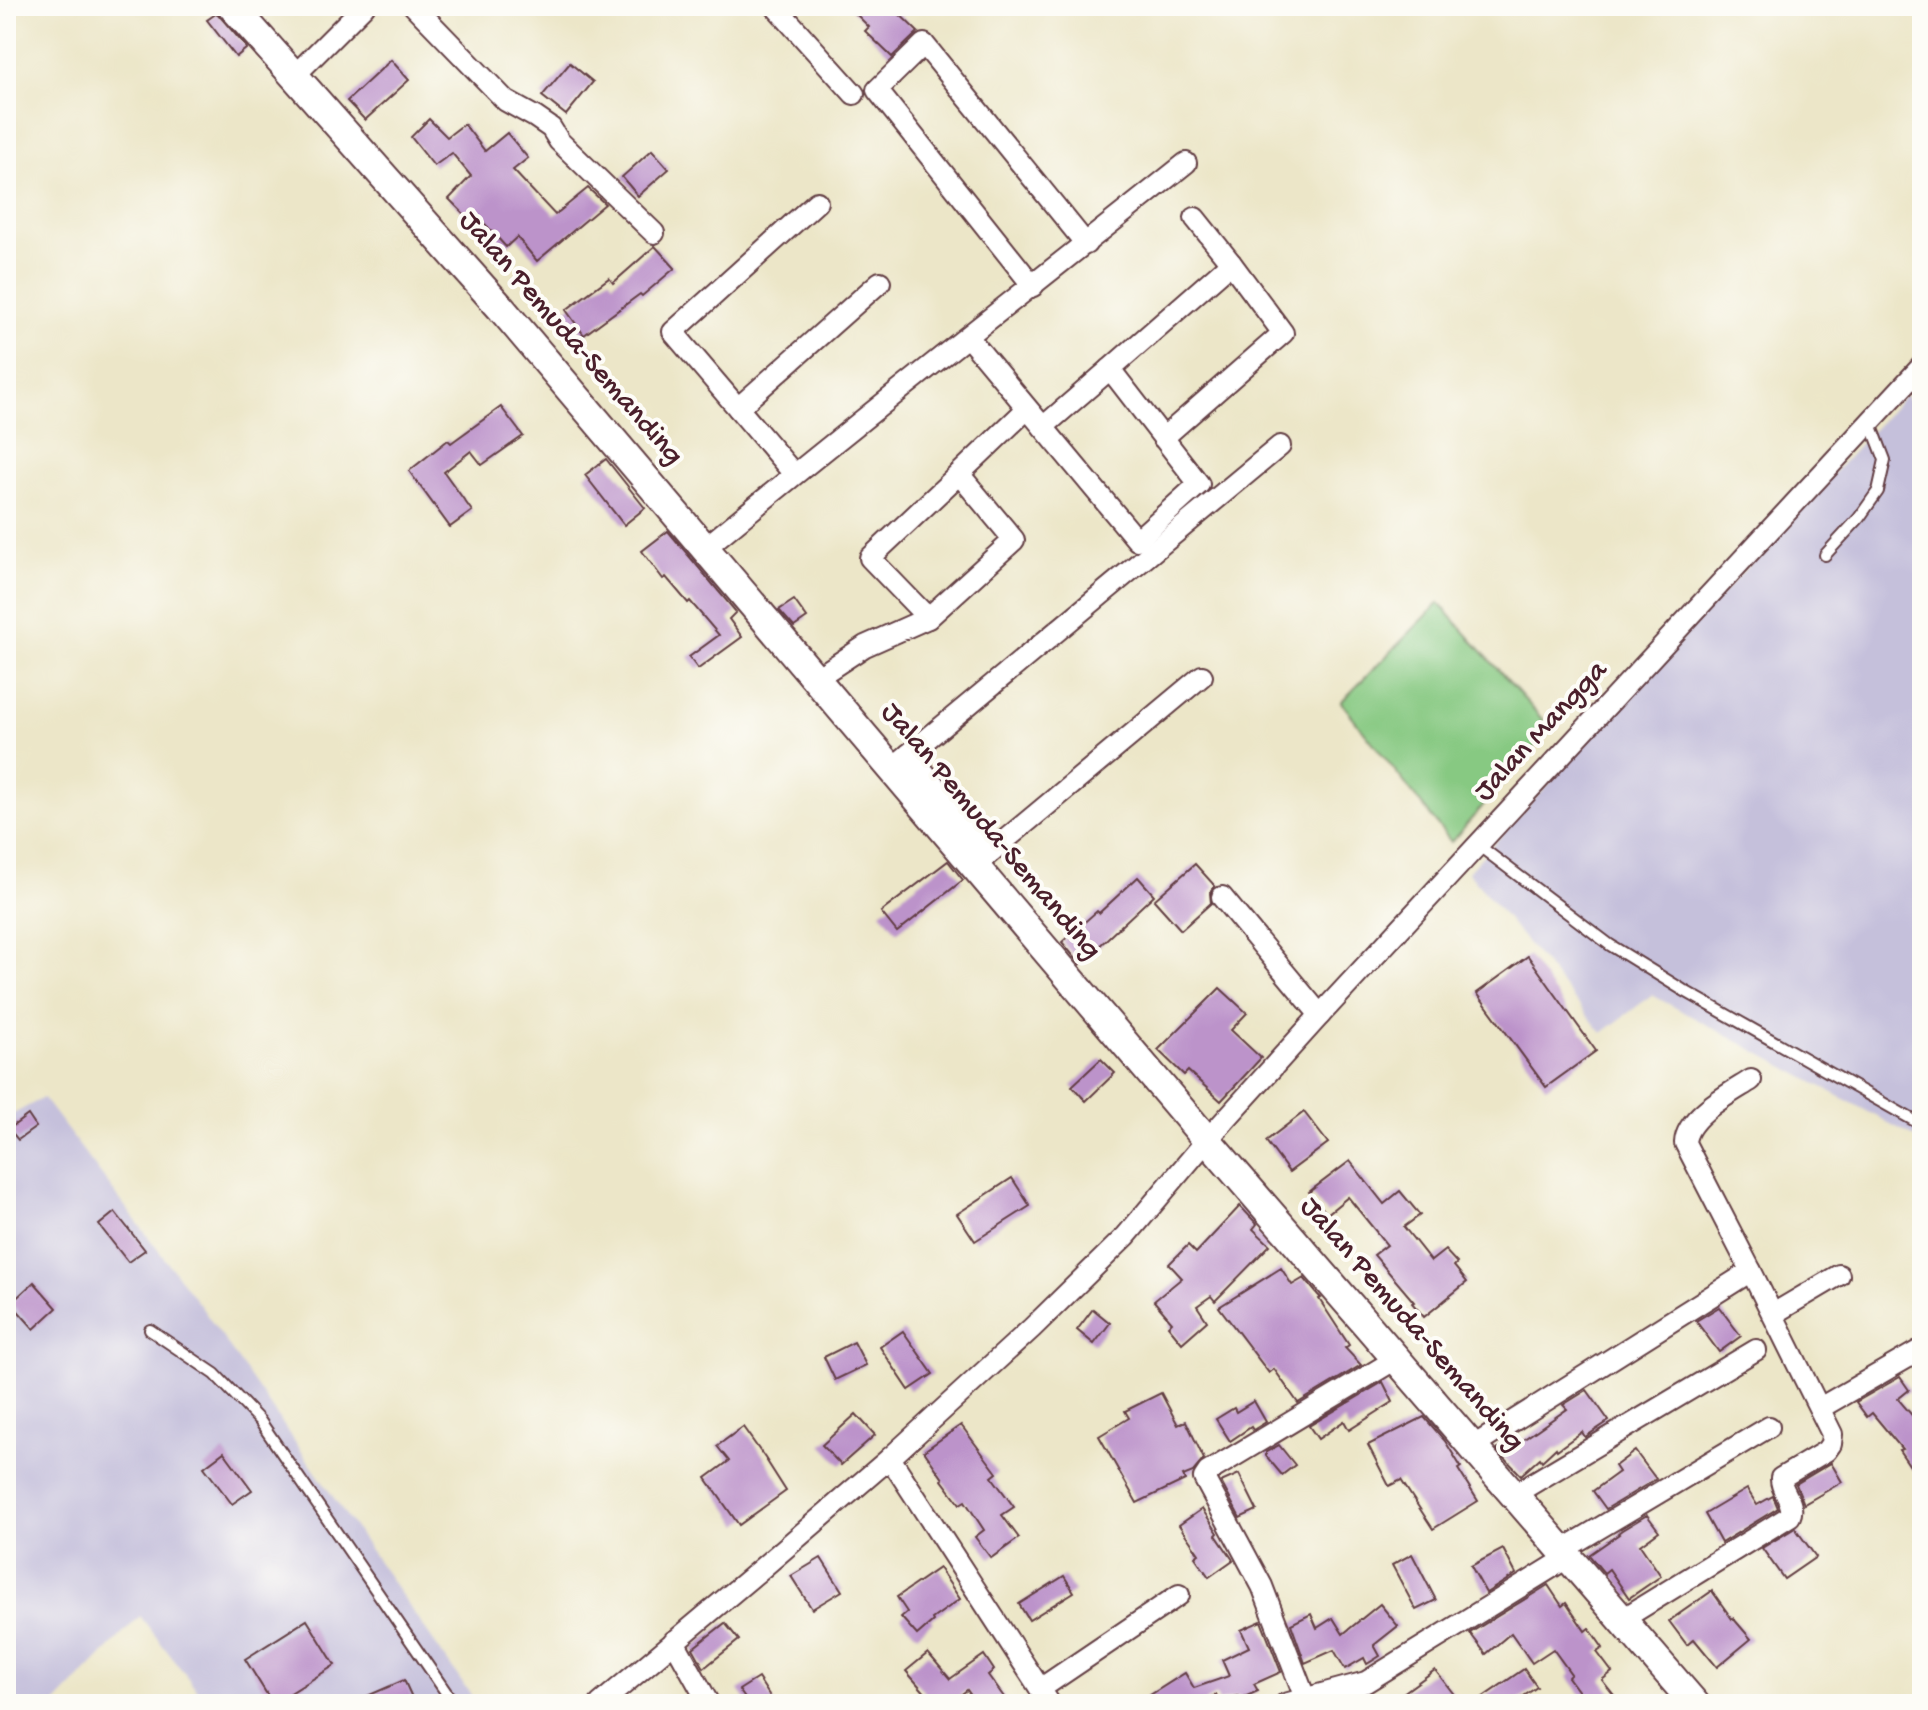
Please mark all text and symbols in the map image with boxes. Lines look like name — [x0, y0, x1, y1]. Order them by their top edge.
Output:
street label: Jalan Pemuda-Semanding — [450, 205, 690, 473]
street label: Jalan Mangga — [1468, 653, 1617, 810]
street label: Jalan Pemuda-Semanding — [872, 696, 1108, 968]
street label: Jalan Pemuda-Semanding — [1291, 1191, 1531, 1459]

